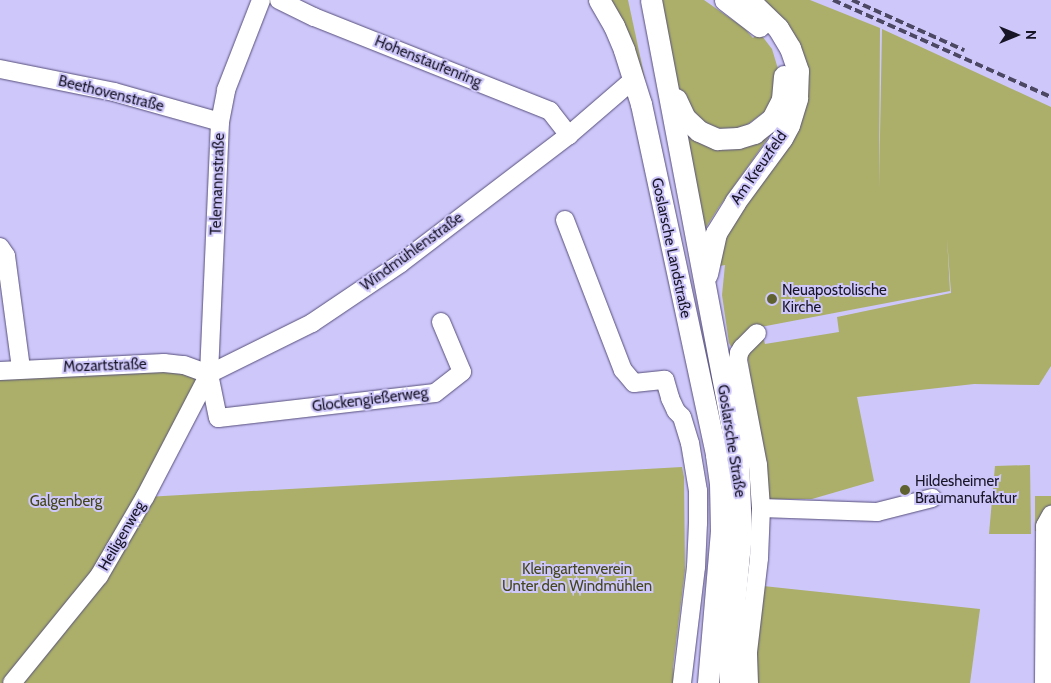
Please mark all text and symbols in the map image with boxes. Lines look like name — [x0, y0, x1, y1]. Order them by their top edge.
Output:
north arrow — [991, 10, 1041, 60]
text: N — [1022, 30, 1040, 40]
street label: Hohenstaufenring — [372, 32, 484, 92]
street label: Beethovenstraße — [56, 72, 166, 116]
street label: Am Kreuzfeld — [727, 128, 791, 208]
street label: Telemannstraße — [207, 133, 229, 235]
street label: Goslarsche Landstraße — [647, 176, 695, 320]
street label: Windmühlenstraße — [357, 209, 467, 295]
place label: Neuapostolische Kirche — [782, 281, 887, 316]
marker: Neuapostolische Kirche — [766, 293, 778, 305]
street label: Mozartstraße — [63, 356, 147, 376]
street label: Goslarsche Straße — [713, 383, 749, 499]
street label: Glockengießerweg — [311, 384, 429, 416]
place label: Hildesheimer Braumanufaktur — [915, 472, 1017, 507]
marker: Hildesheimer Braumanufaktur — [899, 484, 911, 496]
park label: Galgenberg — [30, 493, 102, 511]
street label: Heiligenweg — [95, 498, 149, 574]
park label: Kleingartenverein Unter den Windmühlen — [502, 560, 652, 595]

